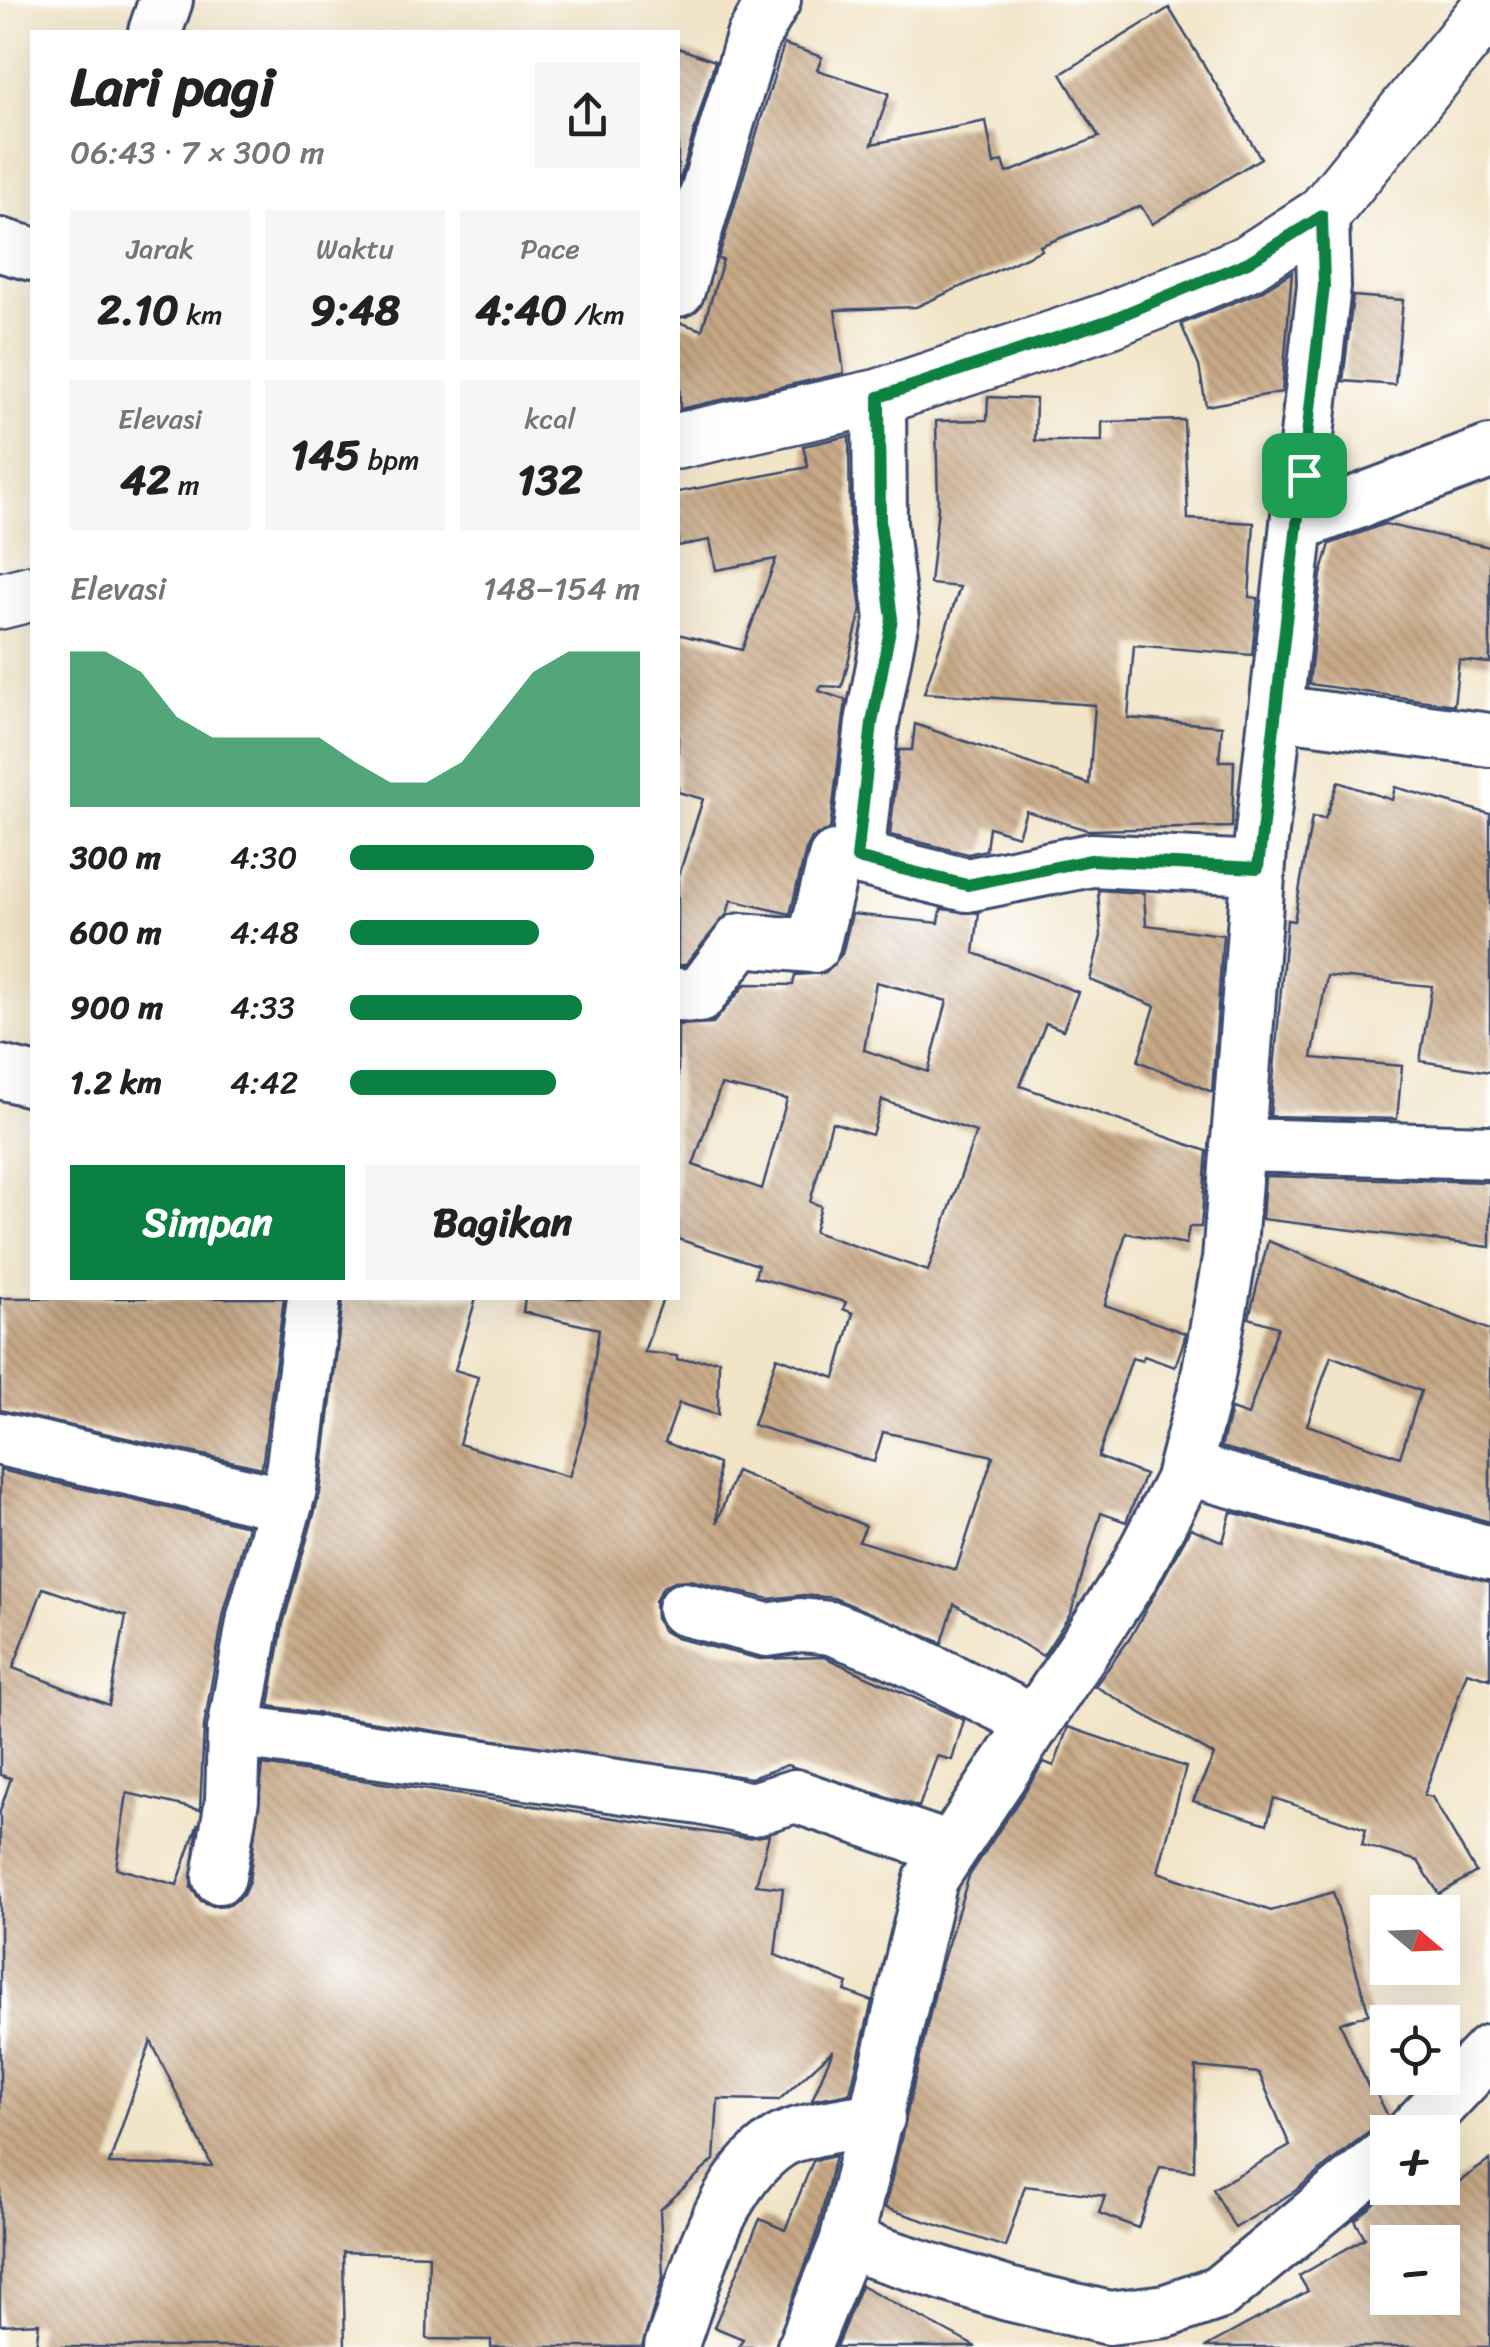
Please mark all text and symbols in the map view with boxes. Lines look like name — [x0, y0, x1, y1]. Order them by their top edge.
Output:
text: Lari pagi — [70, 38, 275, 135]
button: share — [535, 63, 640, 168]
text: 06:43 · 7 × 300 m — [70, 124, 324, 181]
text: Jarak — [126, 224, 194, 273]
text: Waktu — [316, 224, 394, 273]
text: Pace — [520, 224, 580, 273]
text: 2.10 — [97, 273, 179, 347]
text: 9:48 — [310, 273, 400, 347]
text: 4:40 — [475, 273, 567, 347]
text: km — [179, 290, 223, 339]
text: /km — [567, 290, 625, 339]
text: Elevasi — [118, 394, 202, 443]
text: kcal — [525, 394, 575, 443]
text: 145 — [291, 418, 360, 492]
pin — [1262, 433, 1347, 518]
text: bpm — [360, 435, 419, 484]
text: 42 — [120, 443, 171, 517]
text: 132 — [517, 443, 583, 517]
icon: arrive — [1277, 448, 1332, 503]
text: m — [171, 460, 200, 509]
text: Elevasi — [70, 560, 166, 617]
text: 148–154 m — [483, 560, 640, 617]
text: 300 m — [70, 829, 161, 886]
text: 4:30 — [230, 829, 297, 886]
text: 600 m — [70, 904, 162, 961]
text: 4:48 — [230, 904, 299, 961]
text: 900 m — [70, 979, 163, 1036]
text: 4:33 — [230, 979, 295, 1036]
text: 1.2 km — [70, 1054, 162, 1111]
text: 4:42 — [230, 1054, 298, 1111]
button: Simpan — [70, 1165, 345, 1280]
button: Bagikan — [365, 1165, 640, 1280]
north arrow — [1370, 1895, 1460, 1985]
map controls — [1370, 1895, 1460, 2315]
button: locate — [1370, 2005, 1460, 2095]
button: + — [1370, 2115, 1460, 2205]
button: − — [1370, 2225, 1460, 2315]

